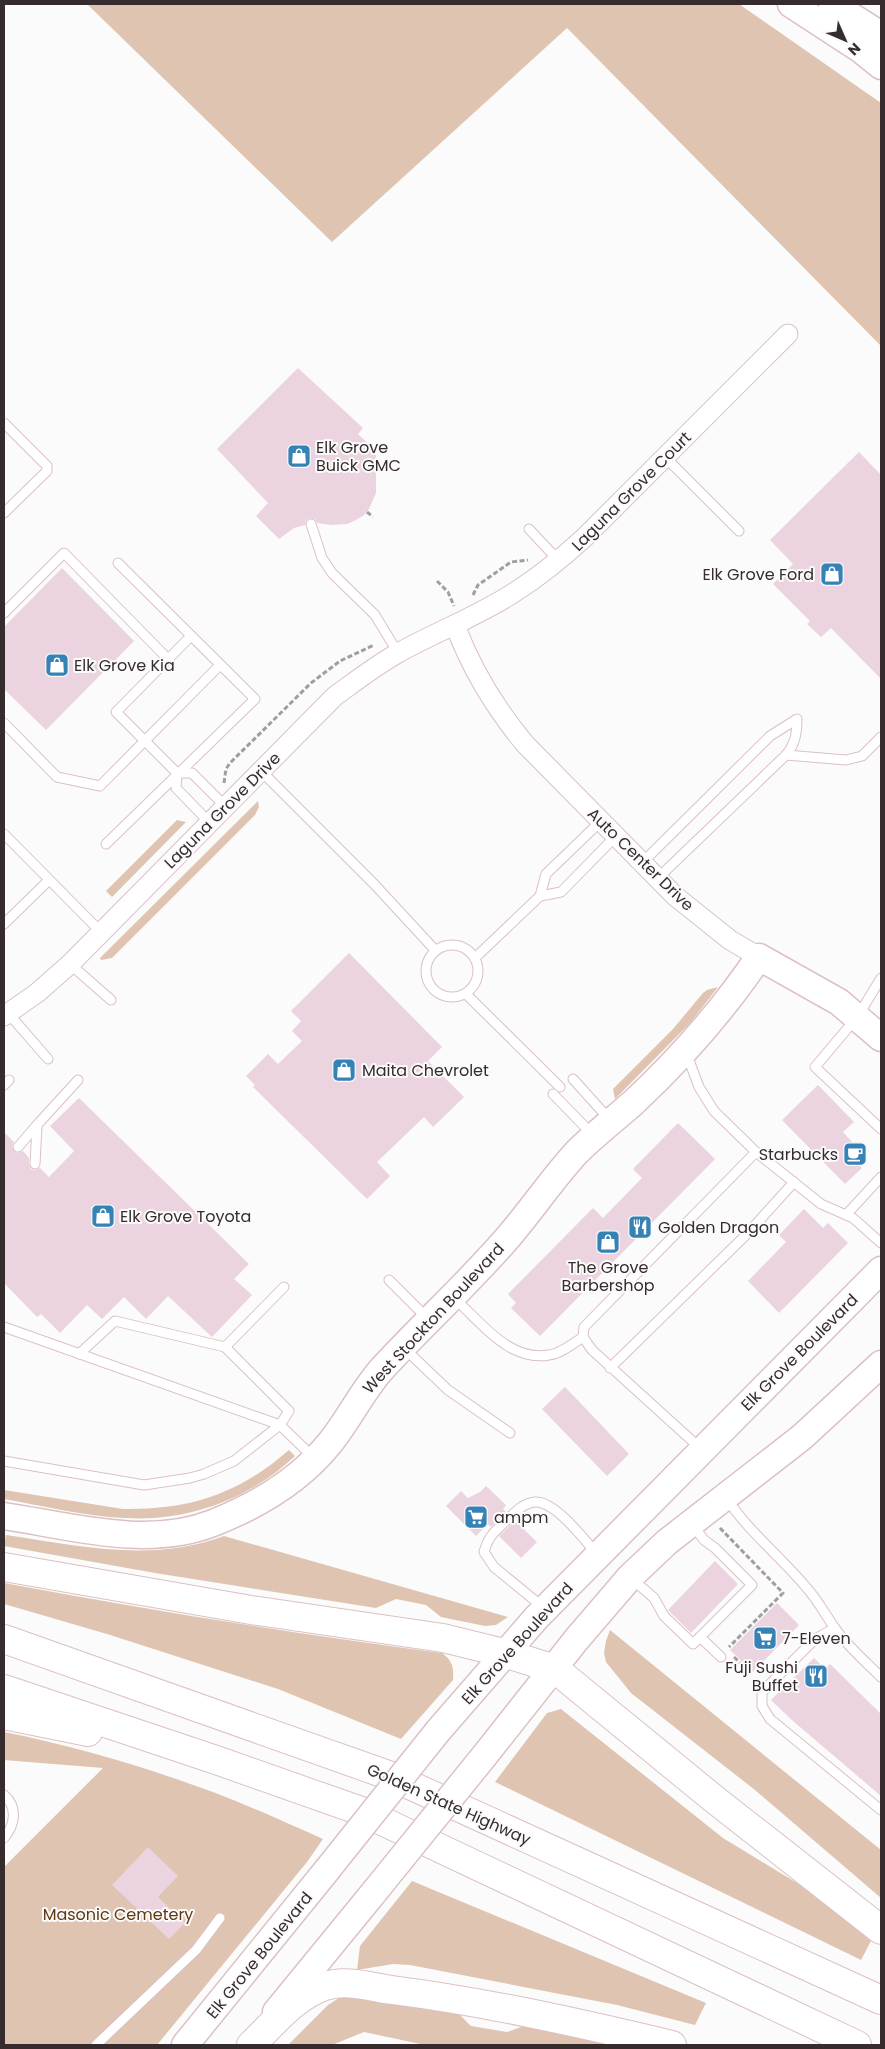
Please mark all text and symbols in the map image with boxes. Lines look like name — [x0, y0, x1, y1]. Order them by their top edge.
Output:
north arrow — [820, 15, 870, 65]
text: N — [843, 38, 865, 60]
street label: Laguna Grove Court — [566, 426, 696, 556]
place label: Elk Grove Buick GMC — [316, 436, 401, 477]
shop icon: Elk Grove Buick GMC — [286, 443, 312, 469]
shop icon: Elk Grove Ford — [819, 561, 845, 587]
place label: Elk Grove Ford — [702, 563, 814, 586]
shop icon: Elk Grove Kia — [44, 652, 70, 678]
place label: Elk Grove Kia — [74, 654, 175, 677]
street label: Laguna Grove Drive — [159, 747, 286, 874]
street label: Auto Center Drive — [582, 802, 699, 916]
shop icon: Maita Chevrolet — [331, 1057, 357, 1083]
place label: Maita Chevrolet — [362, 1059, 489, 1082]
cafe icon: Starbucks — [842, 1141, 868, 1167]
place label: Starbucks — [759, 1143, 838, 1166]
shop icon: Elk Grove Toyota — [90, 1203, 116, 1229]
place label: Elk Grove Toyota — [120, 1205, 251, 1228]
restaurant icon: Golden Dragon — [627, 1214, 653, 1240]
place label: Golden Dragon — [658, 1216, 779, 1239]
shop icon: The Grove Barbershop — [595, 1229, 621, 1255]
street label: West Stockton Boulevard — [357, 1238, 510, 1399]
place label: The Grove Barbershop — [562, 1256, 655, 1297]
street label: Elk Grove Boulevard — [736, 1289, 863, 1416]
supermarket icon: ampm — [463, 1504, 489, 1530]
place label: ampm — [494, 1506, 549, 1529]
street label: Elk Grove Boulevard — [456, 1577, 579, 1709]
supermarket icon: 7-Eleven — [752, 1625, 778, 1651]
place label: 7-Eleven — [782, 1627, 851, 1650]
place label: Fuji Sushi Buffet — [725, 1656, 798, 1697]
restaurant icon: Fuji Sushi Buffet — [803, 1663, 829, 1689]
street label: Golden State Highway — [363, 1758, 534, 1851]
street label: Elk Grove Boulevard — [201, 1887, 318, 2024]
park label: Masonic Cemetery — [43, 1903, 193, 1926]

